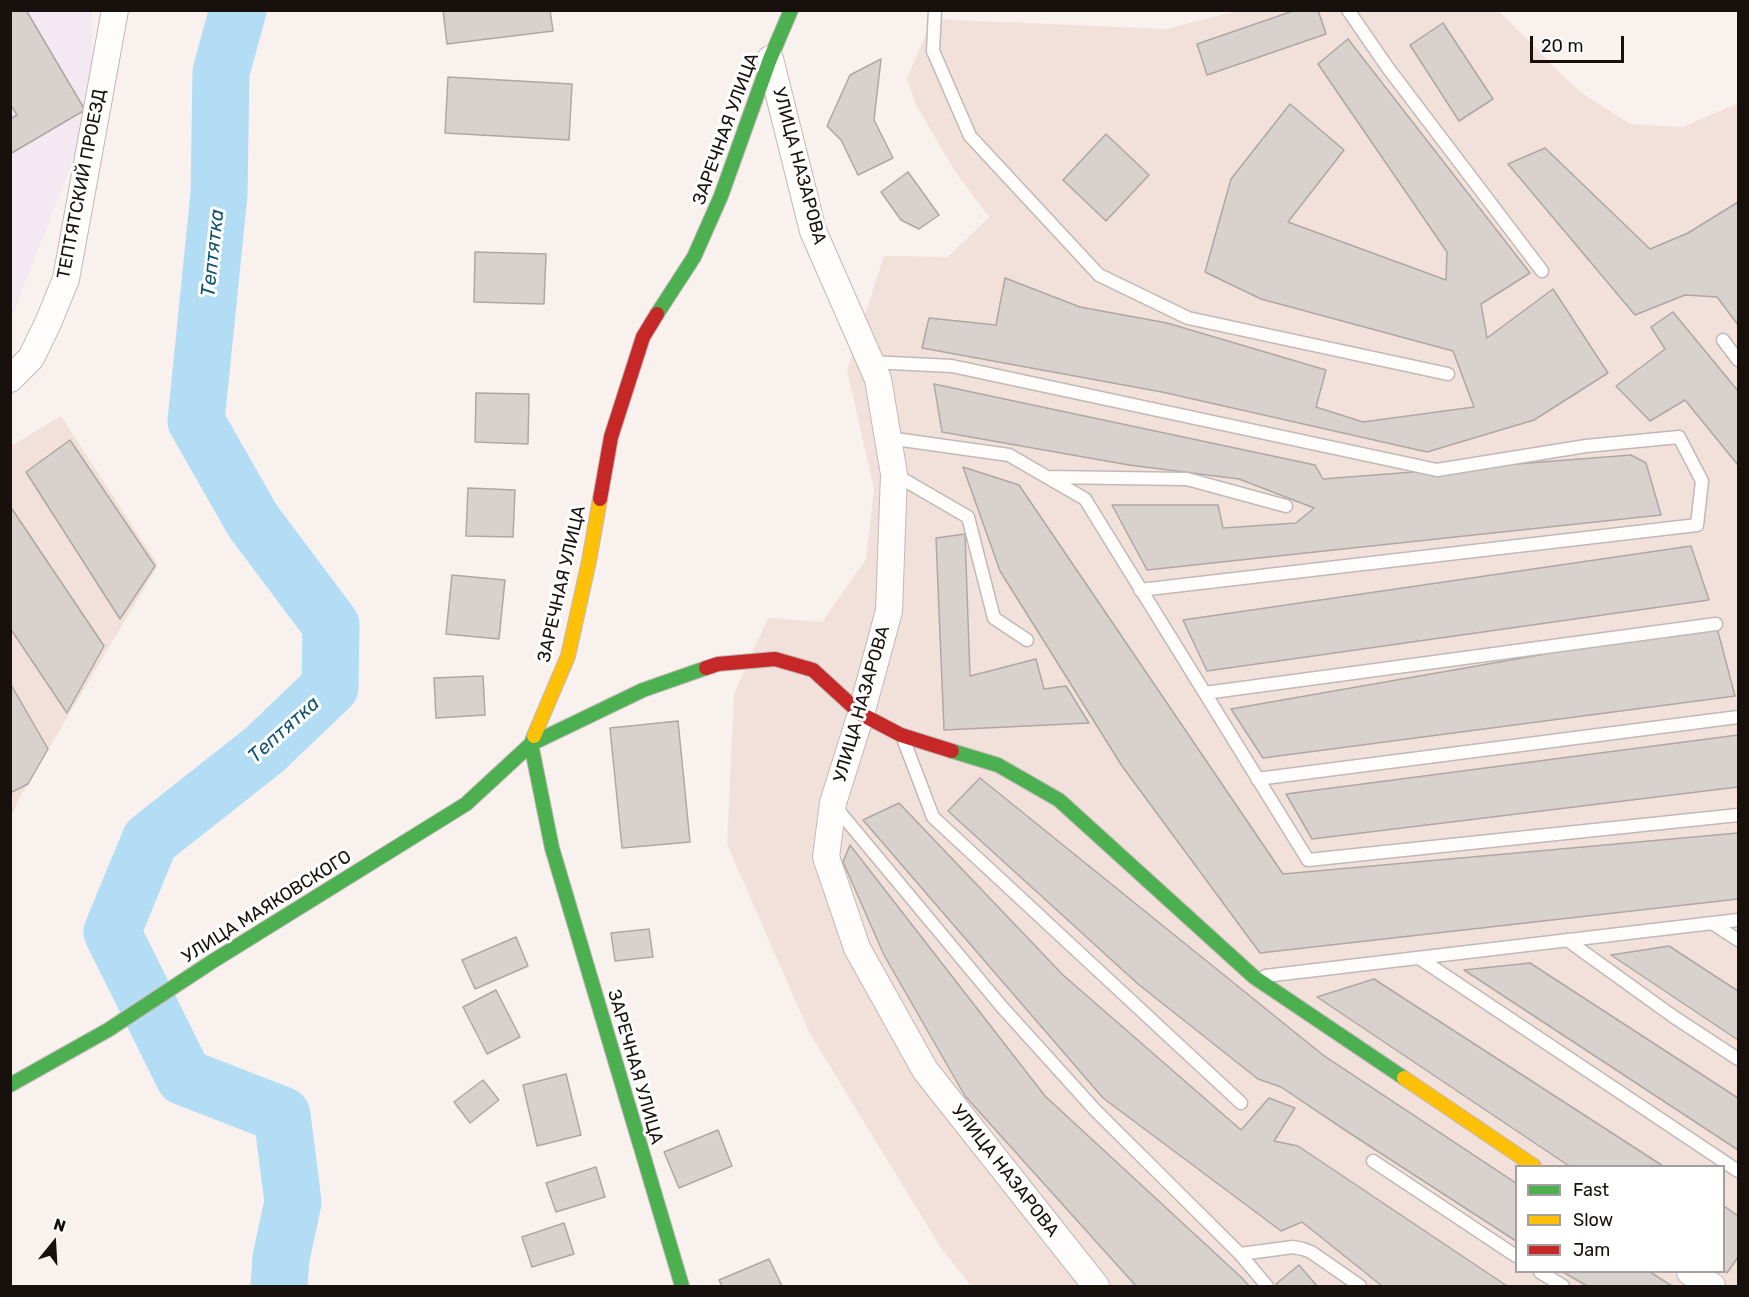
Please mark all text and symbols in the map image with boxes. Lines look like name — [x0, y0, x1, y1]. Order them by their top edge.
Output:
scale bar — [1533, 24, 1628, 62]
text: 20 m — [1541, 35, 1583, 57]
street label: ЗАРЕЧНАЯ УЛИЦА — [688, 50, 764, 208]
street label: УЛИЦА НАЗАРОВА — [768, 85, 830, 247]
street label: ТЕПТЯТСКИЙ ПРОЕЗД — [53, 87, 111, 281]
water label: Тептятка — [196, 208, 230, 298]
street label: ЗАРЕЧНАЯ УЛИЦА — [533, 504, 591, 664]
street label: УЛИЦА НАЗАРОВА — [829, 623, 895, 785]
water label: Тептятка — [243, 692, 325, 768]
street label: УЛИЦА МАЯКОВСКОГО — [178, 846, 356, 968]
street label: ЗАРЕЧНАЯ УЛИЦА — [603, 987, 667, 1147]
street label: УЛИЦА НАЗАРОВА — [947, 1101, 1063, 1241]
legend — [1515, 1165, 1725, 1273]
text: Fast — [1573, 1179, 1609, 1201]
text: Slow — [1573, 1209, 1613, 1231]
north arrow — [24, 1213, 84, 1273]
text: N — [51, 1215, 68, 1236]
text: Jam — [1573, 1239, 1610, 1261]

